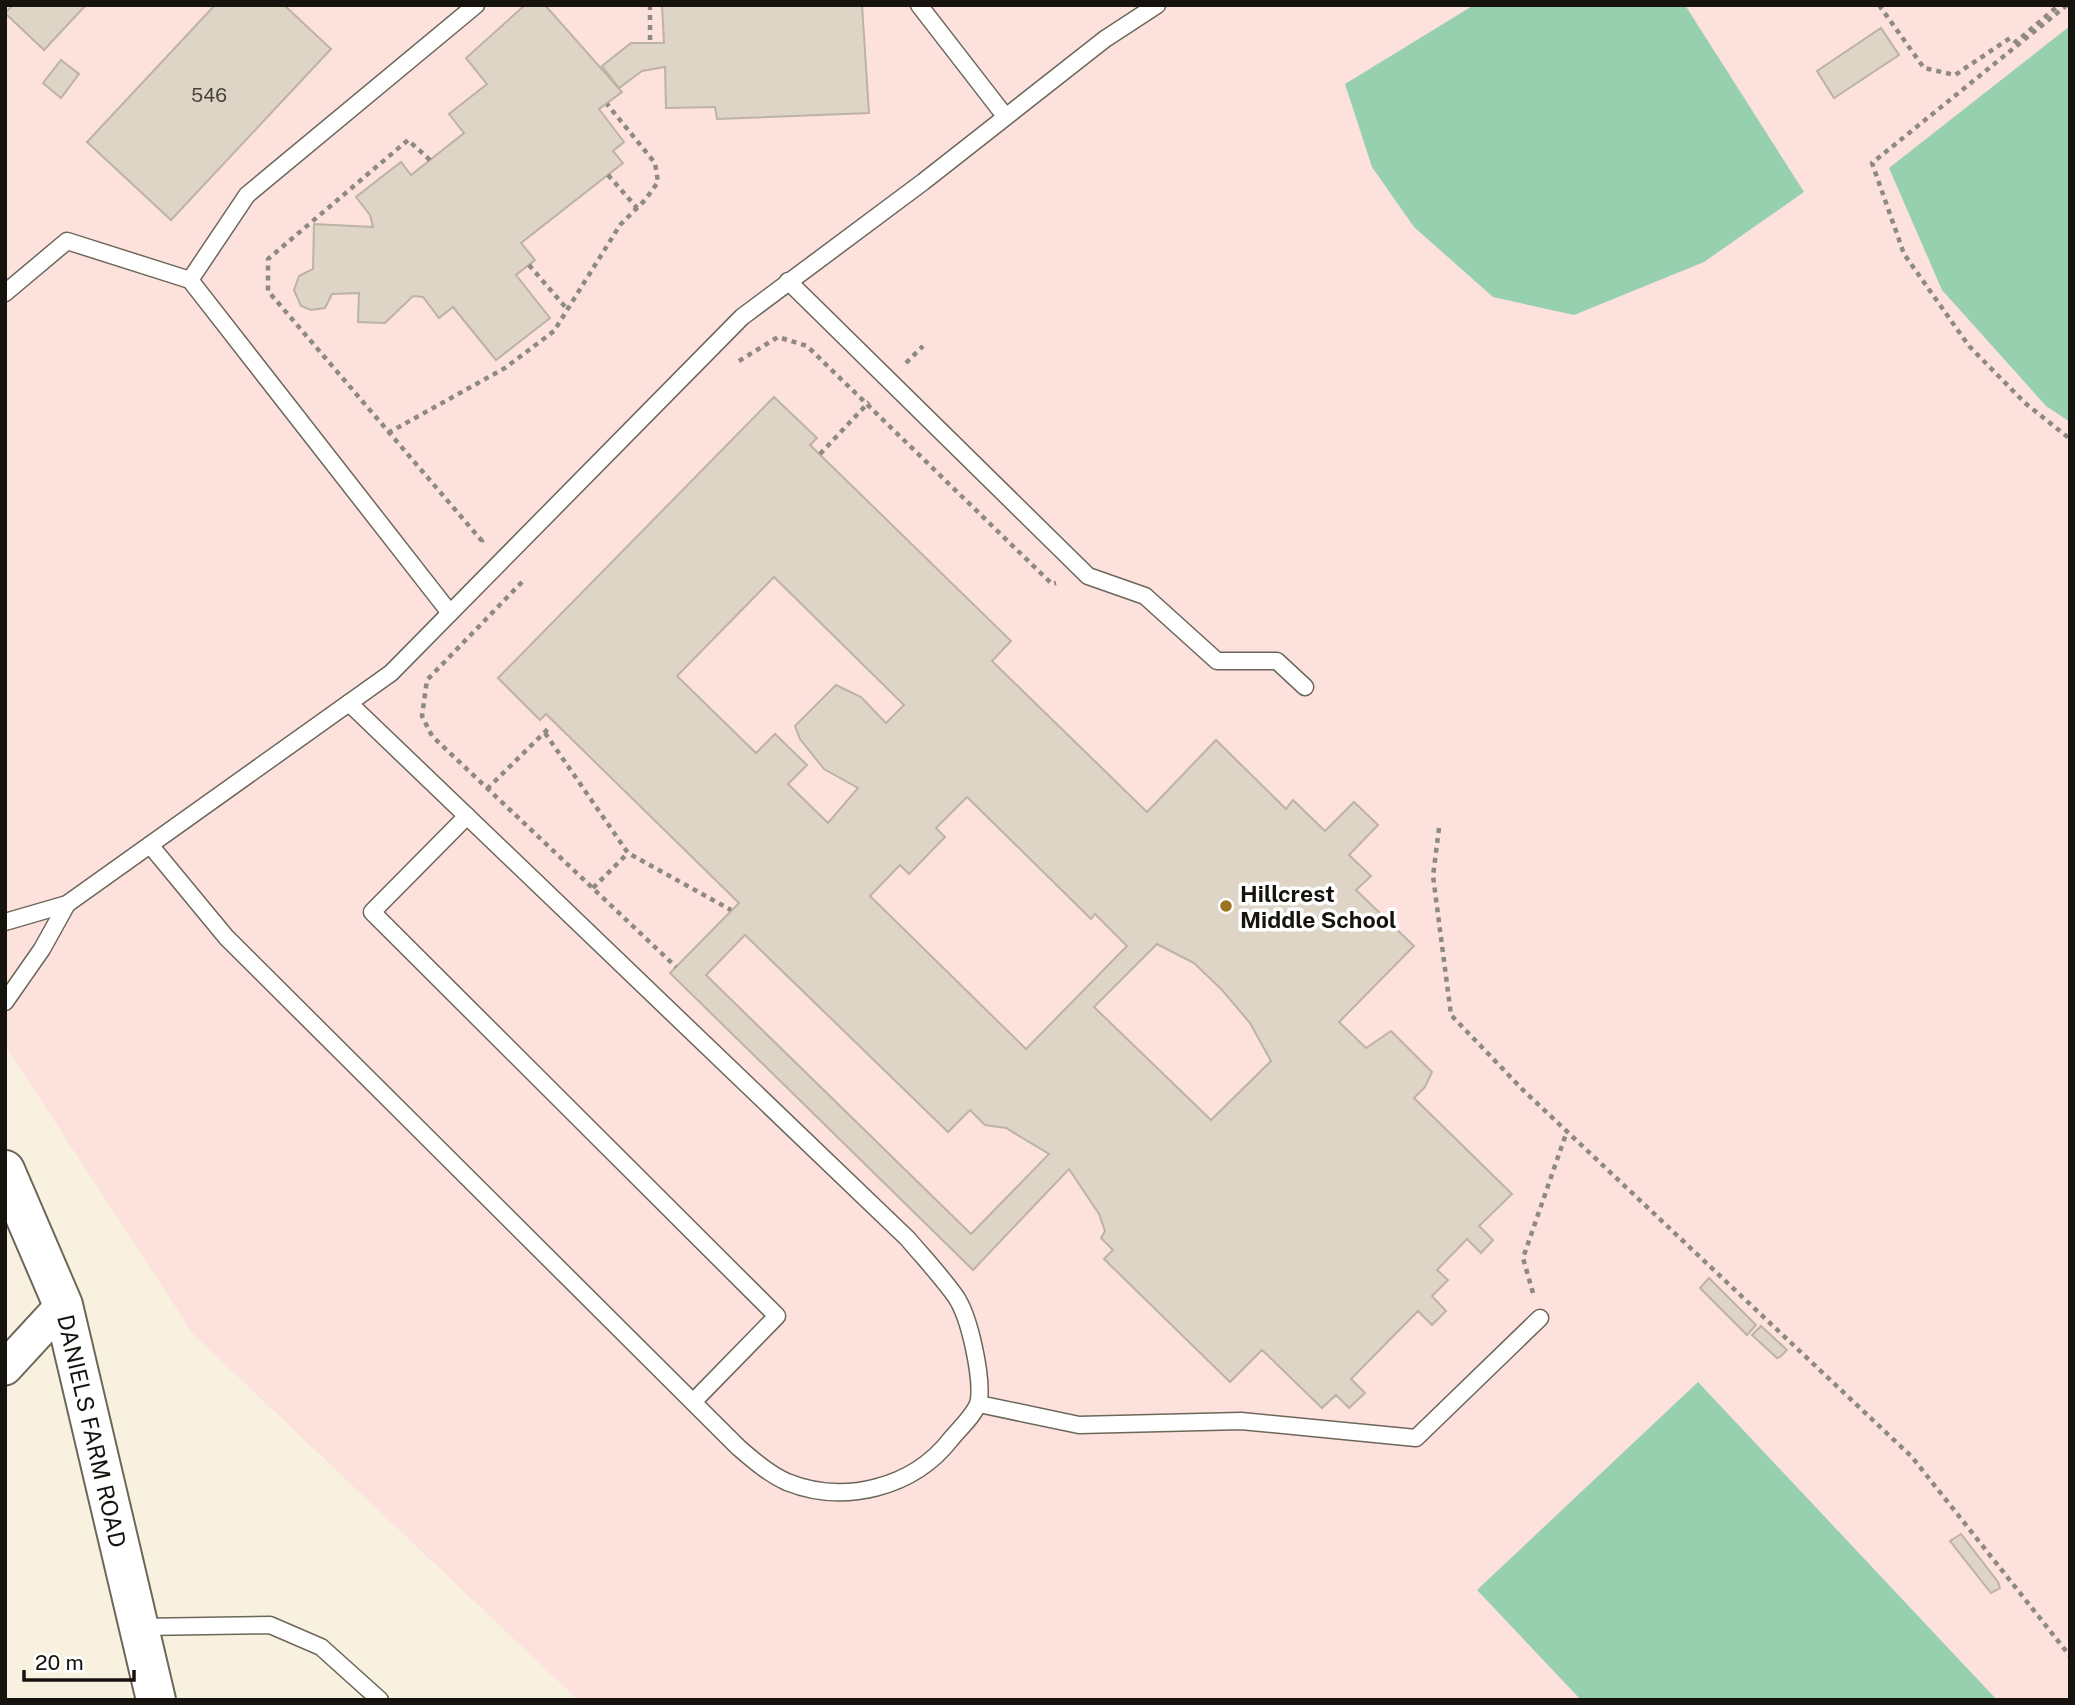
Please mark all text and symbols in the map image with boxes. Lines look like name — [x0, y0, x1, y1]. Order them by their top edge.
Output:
house number: 546 — [191, 84, 227, 106]
place label: Hillcrest Middle School — [1240, 880, 1397, 933]
marker: Hillcrest Middle School — [1218, 898, 1234, 914]
street label: DANIELS FARM ROAD — [52, 1312, 132, 1550]
scale bar — [24, 1638, 135, 1682]
text: 20 m — [35, 1650, 84, 1675]

